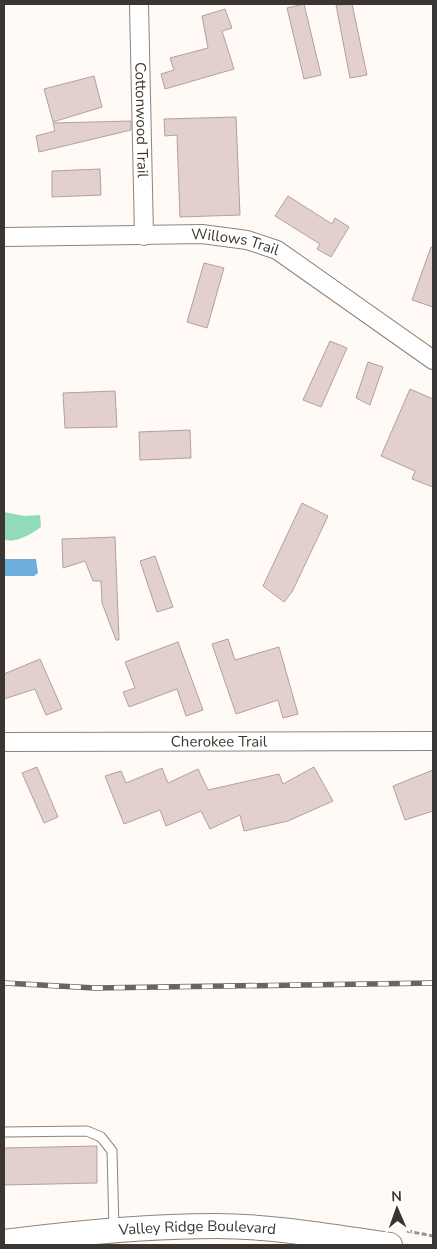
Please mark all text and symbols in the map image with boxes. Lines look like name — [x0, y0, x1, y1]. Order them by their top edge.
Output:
street label: Cottonwood Trail — [130, 62, 153, 179]
street label: Willows Trail — [191, 224, 282, 260]
street label: Cherokee Trail — [171, 731, 268, 752]
north arrow — [372, 1184, 422, 1234]
text: N — [391, 1187, 402, 1206]
street label: Valley Ridge Boulevard — [117, 1216, 277, 1240]

